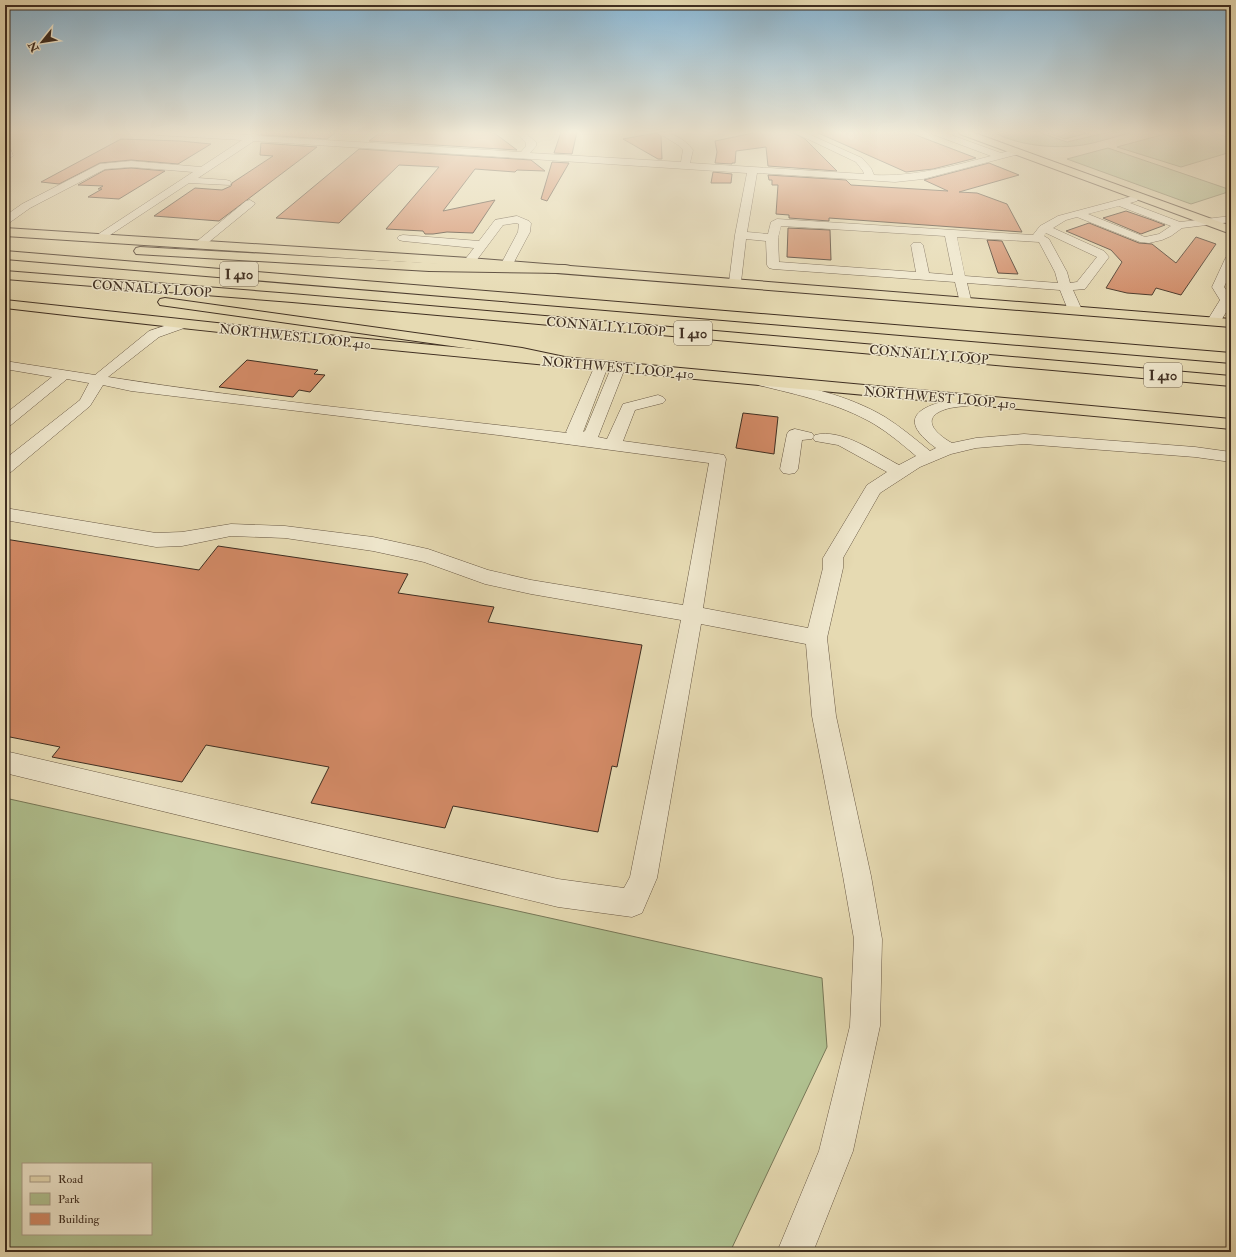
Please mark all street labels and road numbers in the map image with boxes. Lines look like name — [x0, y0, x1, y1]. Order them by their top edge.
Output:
road number: I 410 — [220, 262, 258, 286]
street label: CONNALLY LOOP — [92, 277, 212, 301]
street label: CONNALLY LOOP — [546, 314, 666, 340]
street label: NORTHWEST LOOP 410 — [218, 321, 372, 353]
road number: I 410 — [674, 321, 712, 345]
street label: CONNALLY LOOP — [869, 342, 989, 368]
street label: NORTHWEST LOOP 410 — [541, 353, 695, 383]
road number: I 410 — [1144, 363, 1182, 387]
street label: NORTHWEST LOOP 410 — [863, 383, 1017, 413]

